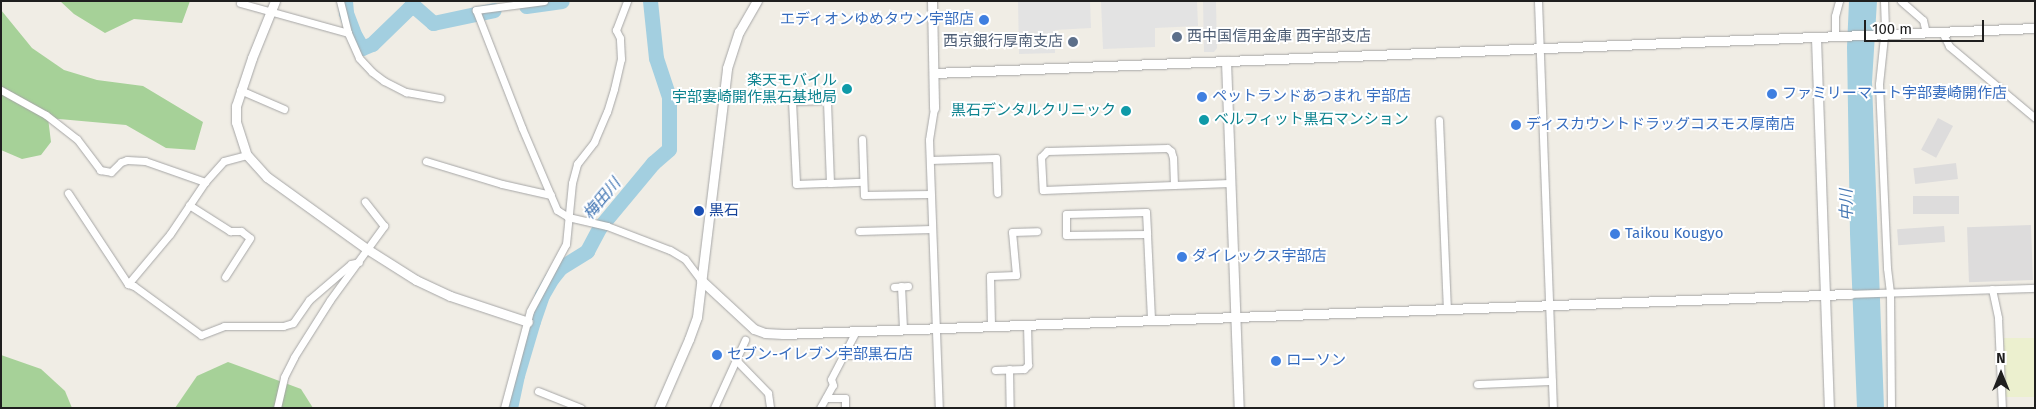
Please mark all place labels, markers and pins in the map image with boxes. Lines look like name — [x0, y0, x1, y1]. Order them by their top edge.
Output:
place label: エディオンゆめタウン宇部店 — [779, 11, 974, 29]
marker: エディオンゆめタウン宇部店 — [978, 14, 990, 26]
place label: 西中国信用金庫 西宇部支店 — [1187, 28, 1371, 46]
marker: 西中国信用金庫 西宇部支店 — [1171, 31, 1183, 43]
place label: 西京銀行厚南支店 — [943, 33, 1063, 51]
marker: 西京銀行厚南支店 — [1067, 36, 1079, 48]
place label: 楽天モバイル 宇部妻崎開作黒石基地局 — [672, 71, 837, 106]
marker: 楽天モバイル 宇部妻崎開作黒石基地局 — [841, 83, 853, 95]
place label: ファミリーマート宇部妻崎開作店 — [1782, 85, 2007, 103]
place label: ペットランドあつまれ 宇部店 — [1212, 88, 1411, 106]
marker: ファミリーマート宇部妻崎開作店 — [1766, 88, 1778, 100]
marker: ペットランドあつまれ 宇部店 — [1196, 91, 1208, 103]
place label: 黒石デンタルクリニック — [951, 102, 1116, 120]
marker: 黒石デンタルクリニック — [1120, 105, 1132, 117]
place label: ベルフィット黒石マンション — [1214, 111, 1409, 129]
marker: ベルフィット黒石マンション — [1198, 114, 1210, 126]
place label: ディスカウントドラッグコスモス厚南店 — [1526, 116, 1796, 134]
marker: ディスカウントドラッグコスモス厚南店 — [1510, 119, 1522, 131]
place label: 黒石 — [709, 202, 739, 220]
marker: 黒石 — [693, 205, 705, 217]
place label: Taikou Kougyo — [1625, 225, 1723, 243]
marker: Taikou Kougyo — [1609, 228, 1621, 240]
place label: ダイレックス宇部店 — [1192, 248, 1327, 266]
marker: ダイレックス宇部店 — [1176, 251, 1188, 263]
place label: セブン-イレブン宇部黒石店 — [727, 346, 913, 364]
marker: セブン-イレブン宇部黒石店 — [711, 349, 723, 361]
place label: ローソン — [1286, 352, 1346, 370]
marker: ローソン — [1270, 355, 1282, 367]

